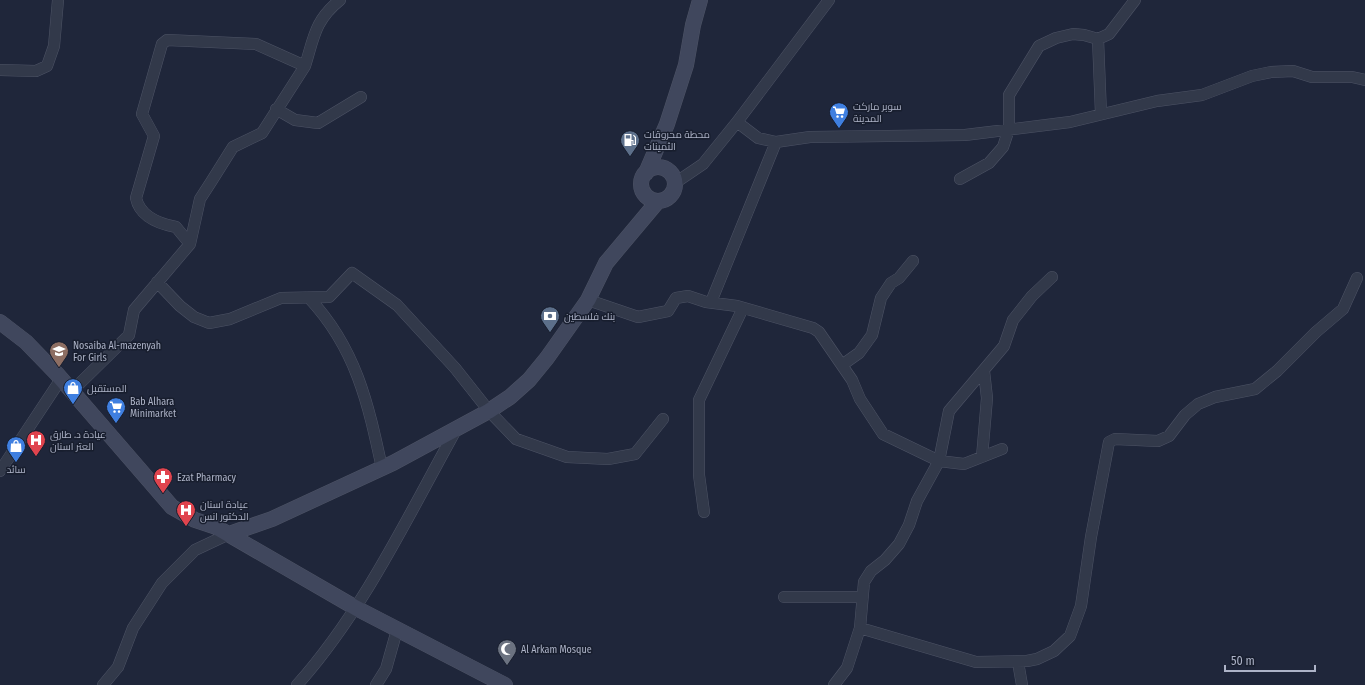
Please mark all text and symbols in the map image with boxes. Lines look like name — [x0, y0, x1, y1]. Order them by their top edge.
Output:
supermarket icon: سوبر ماركت المدينة — [828, 101, 850, 129]
place label: سوبر ماركت المدينة — [853, 101, 902, 125]
fuel station icon: محطة محروقات الثمينات — [619, 129, 641, 157]
place label: محطة محروقات الثمينات — [644, 129, 710, 153]
bank icon: بنك فلسطين — [539, 305, 561, 333]
place label: بنك فلسطين — [564, 311, 615, 323]
school or university icon: Nosaiba Al-mazenyah For Girls — [48, 340, 70, 368]
place label: Nosaiba Al-mazenyah For Girls — [73, 340, 161, 364]
shop icon: المستقبل — [62, 377, 84, 405]
place label: المستقبل — [87, 383, 127, 395]
supermarket icon: Bab Alhara Minimarket — [105, 396, 127, 424]
place label: Bab Alhara Minimarket — [130, 396, 177, 420]
hospital icon: عيادة د. طارق العتر اسنان — [25, 429, 47, 457]
place label: عيادة د. طارق العتر اسنان — [50, 429, 106, 453]
shop icon: سائد — [5, 435, 27, 463]
place label: سائد — [6, 464, 26, 476]
pharmacy icon: Ezat Pharmacy — [152, 466, 174, 494]
place label: Ezat Pharmacy — [177, 472, 237, 484]
hospital icon: عيادة اسنان الدكتور انس — [175, 499, 197, 527]
place label: عيادة اسنان الدكتور انس — [200, 499, 249, 523]
mosque icon: Al Arkam Mosque — [496, 638, 518, 666]
place label: Al Arkam Mosque — [521, 644, 592, 656]
scale bar — [1225, 647, 1315, 673]
text: 50 m — [1231, 654, 1255, 668]

